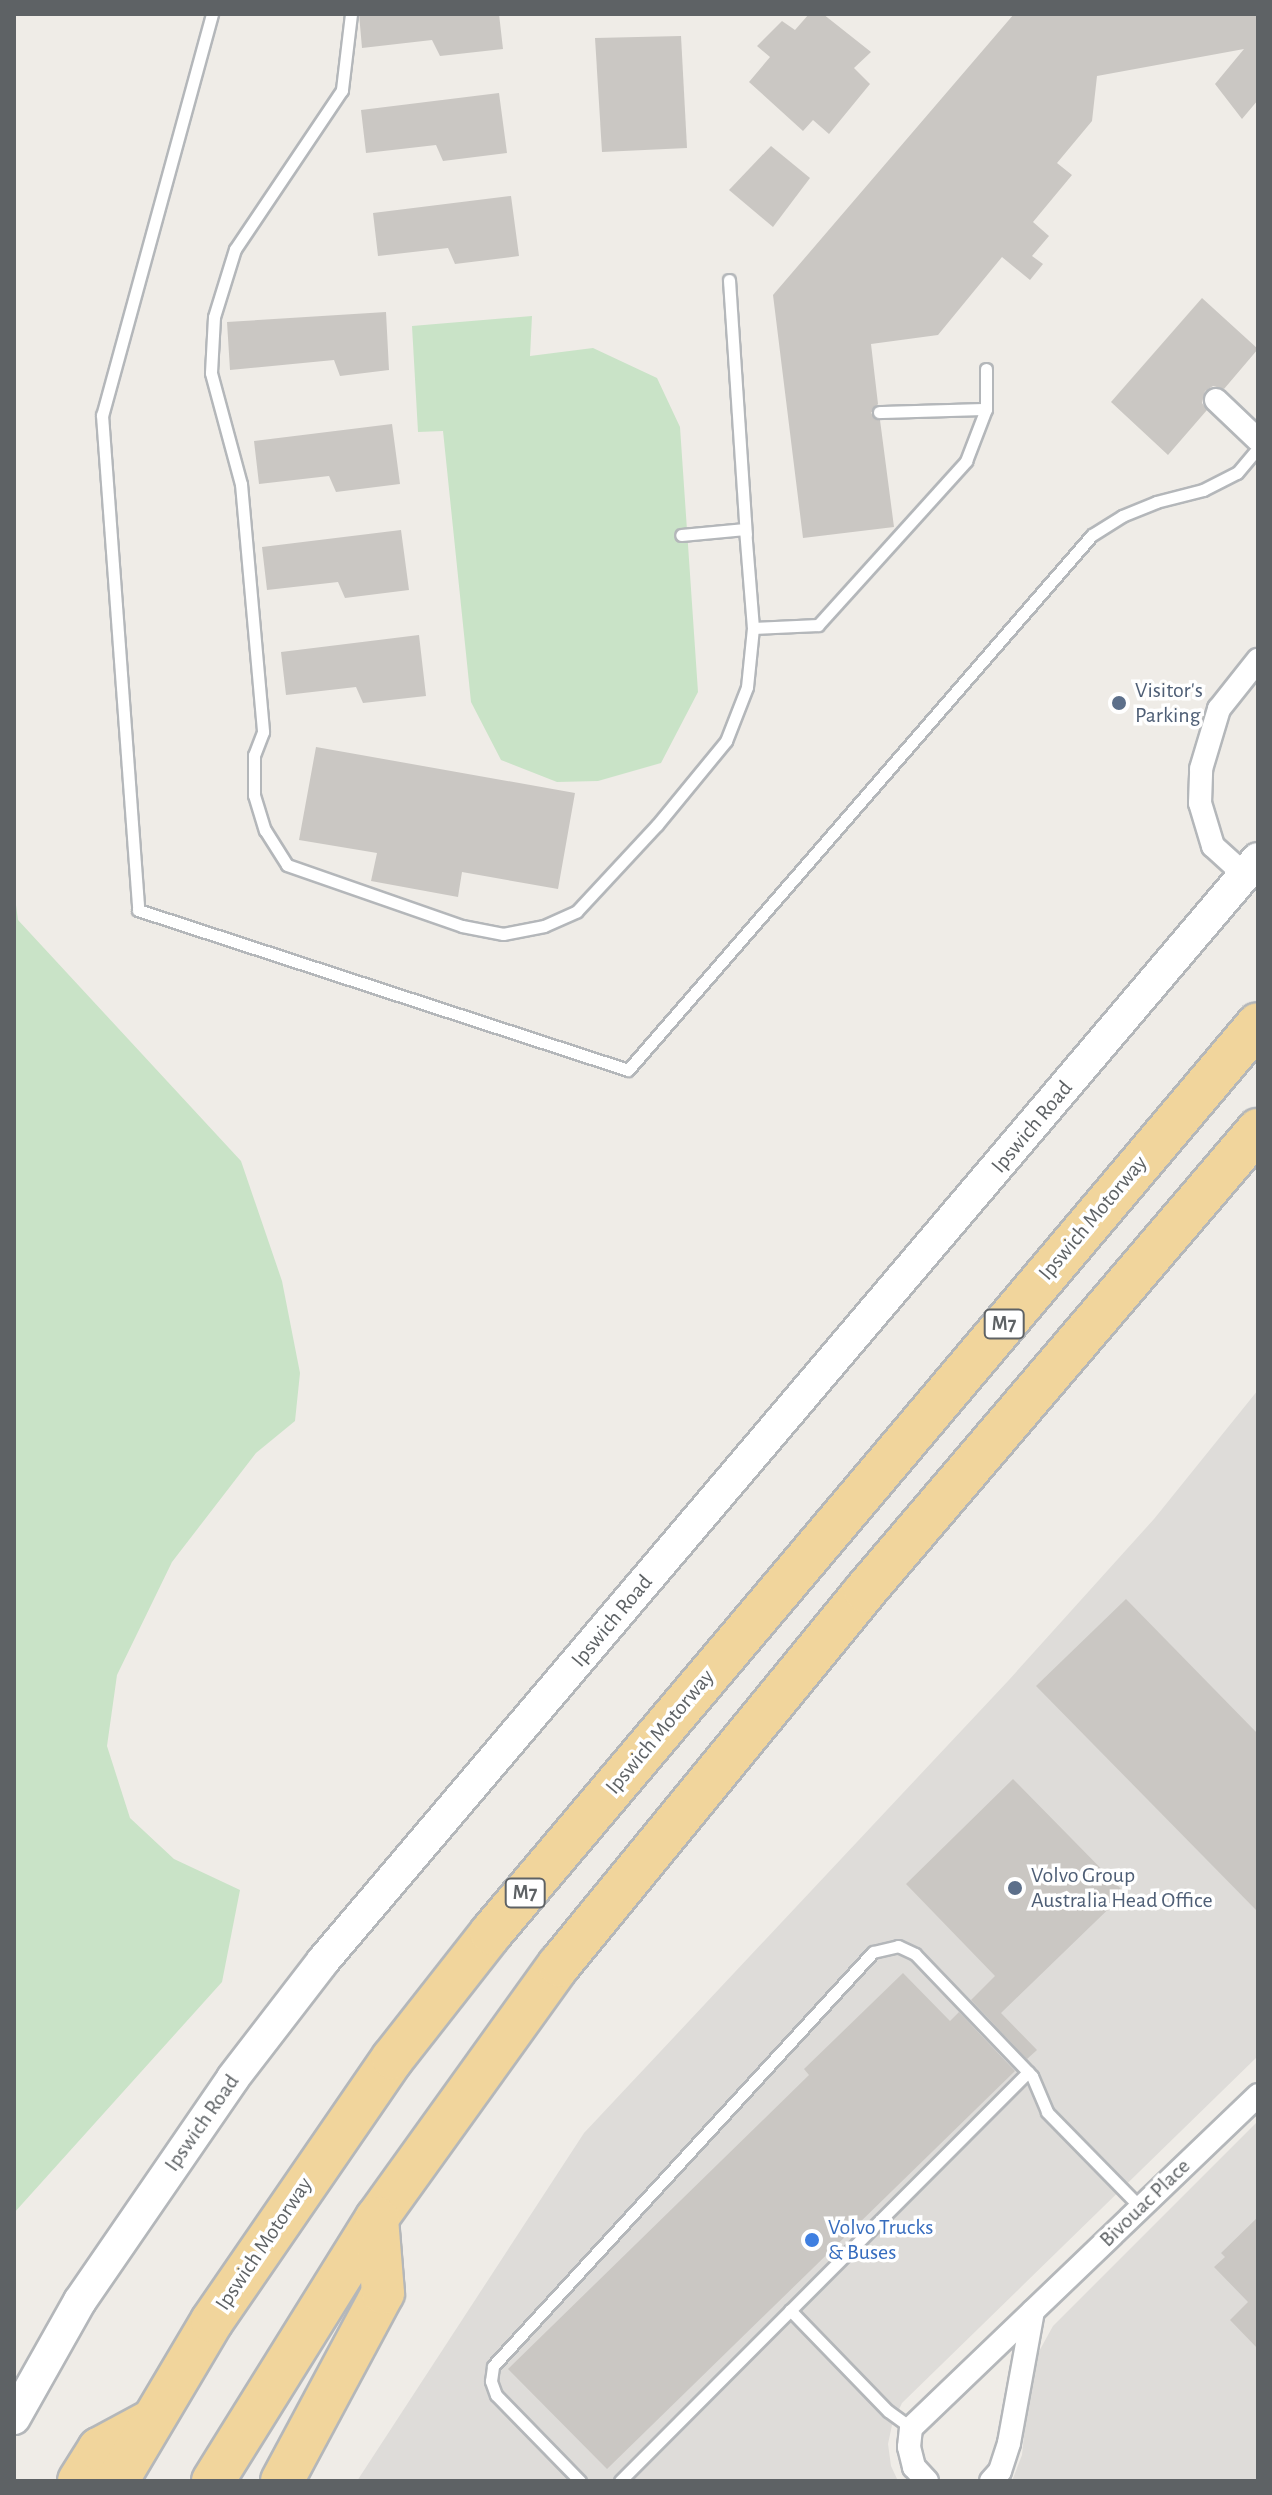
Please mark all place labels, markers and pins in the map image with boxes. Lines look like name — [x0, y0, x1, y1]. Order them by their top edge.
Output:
place label: Visitor's Parking — [1135, 677, 1203, 728]
marker: Visitor's Parking — [1110, 694, 1128, 712]
place label: Volvo Group Australia Head Office — [1031, 1862, 1213, 1914]
marker: Volvo Group Australia Head Office — [1006, 1879, 1024, 1897]
place label: Volvo Trucks & Buses — [828, 2214, 933, 2266]
marker: Volvo Trucks & Buses — [803, 2231, 821, 2249]

